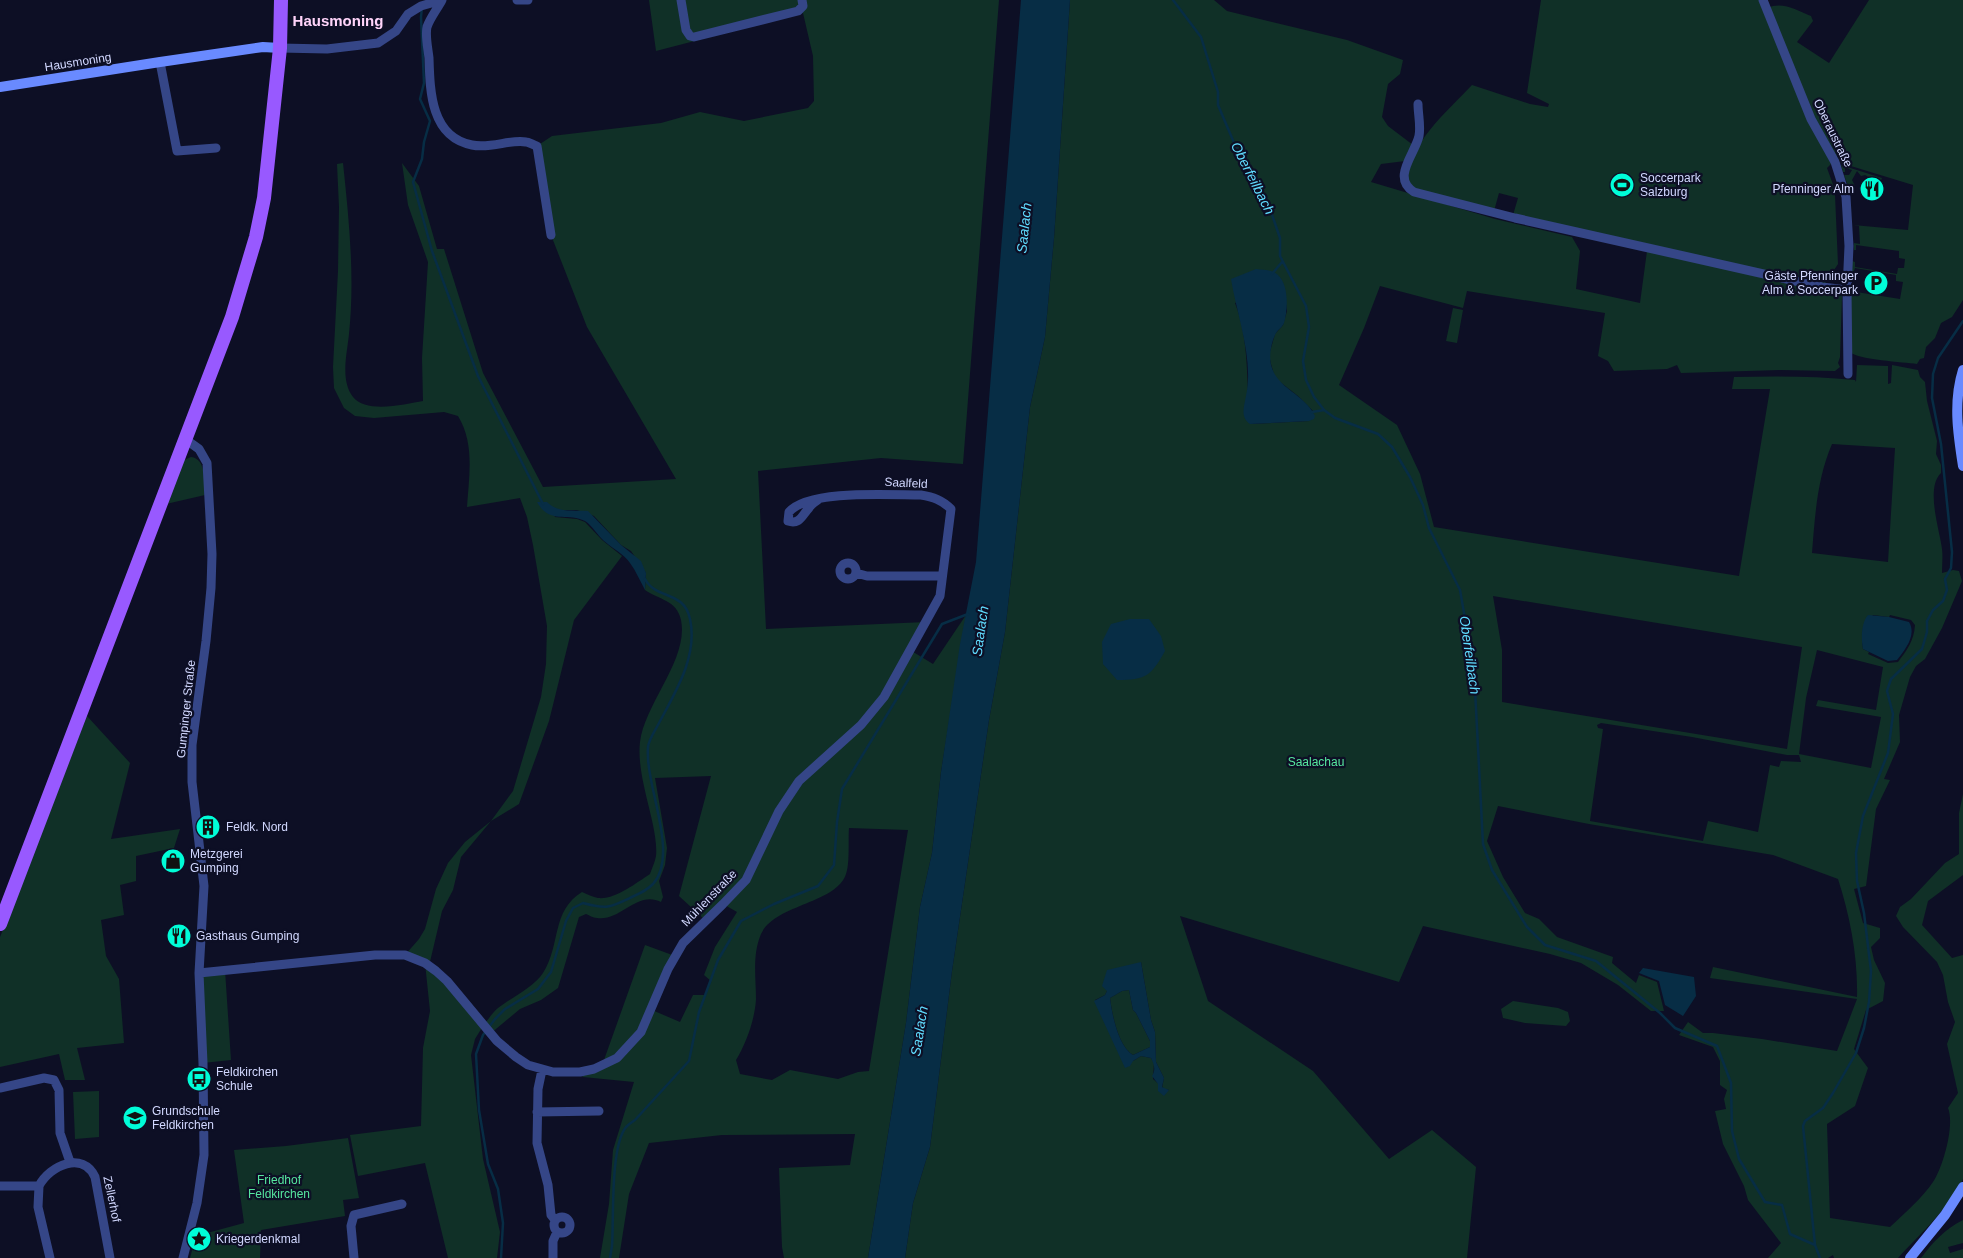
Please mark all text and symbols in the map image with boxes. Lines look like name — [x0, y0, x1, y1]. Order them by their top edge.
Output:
district label: Hausmoning — [293, 12, 383, 29]
street label: Hausmoning — [44, 50, 112, 74]
street label: Oberaustraße — [1810, 97, 1856, 170]
water label: Oberfeilbach — [1228, 139, 1278, 217]
place label: Soccerpark Salzburg — [1640, 171, 1702, 199]
sports icon: Soccerpark Salzburg — [1609, 172, 1635, 198]
restaurant icon: Pfenninger Alm — [1859, 176, 1885, 202]
place label: Pfenninger Alm — [1773, 182, 1854, 196]
water label: Saalach — [1013, 202, 1035, 254]
place label: Gäste Pfenninger Alm & Soccerpark — [1762, 269, 1859, 297]
parking icon: Gäste Pfenninger Alm & Soccerpark — [1863, 270, 1889, 296]
street label: Saalfeld — [884, 475, 928, 491]
water label: Saalach — [969, 605, 991, 657]
water label: Oberfeilbach — [1457, 615, 1483, 696]
street label: Gumpinger Straße — [174, 659, 198, 759]
park label: Saalachau — [1288, 755, 1344, 769]
building icon: Feldk. Nord — [195, 814, 221, 840]
place label: Feldk. Nord — [226, 820, 288, 834]
place label: Metzgerei Gumping — [190, 847, 243, 875]
shop icon: Metzgerei Gumping — [160, 848, 186, 874]
street label: Mühlenstraße — [678, 867, 740, 929]
restaurant icon: Gasthaus Gumping — [166, 923, 192, 949]
place label: Gasthaus Gumping — [196, 929, 299, 943]
water label: Saalach — [907, 1005, 931, 1057]
place label: Feldkirchen Schule — [216, 1065, 278, 1093]
bus stop icon: Feldkirchen Schule — [186, 1066, 212, 1092]
place label: Grundschule Feldkirchen — [152, 1104, 220, 1132]
school or university icon: Grundschule Feldkirchen — [122, 1105, 148, 1131]
park label: Friedhof Feldkirchen — [248, 1173, 310, 1201]
street label: Zellerhof — [100, 1175, 124, 1224]
place icon: Kriegerdenkmal — [186, 1226, 212, 1252]
place label: Kriegerdenkmal — [216, 1232, 300, 1246]

